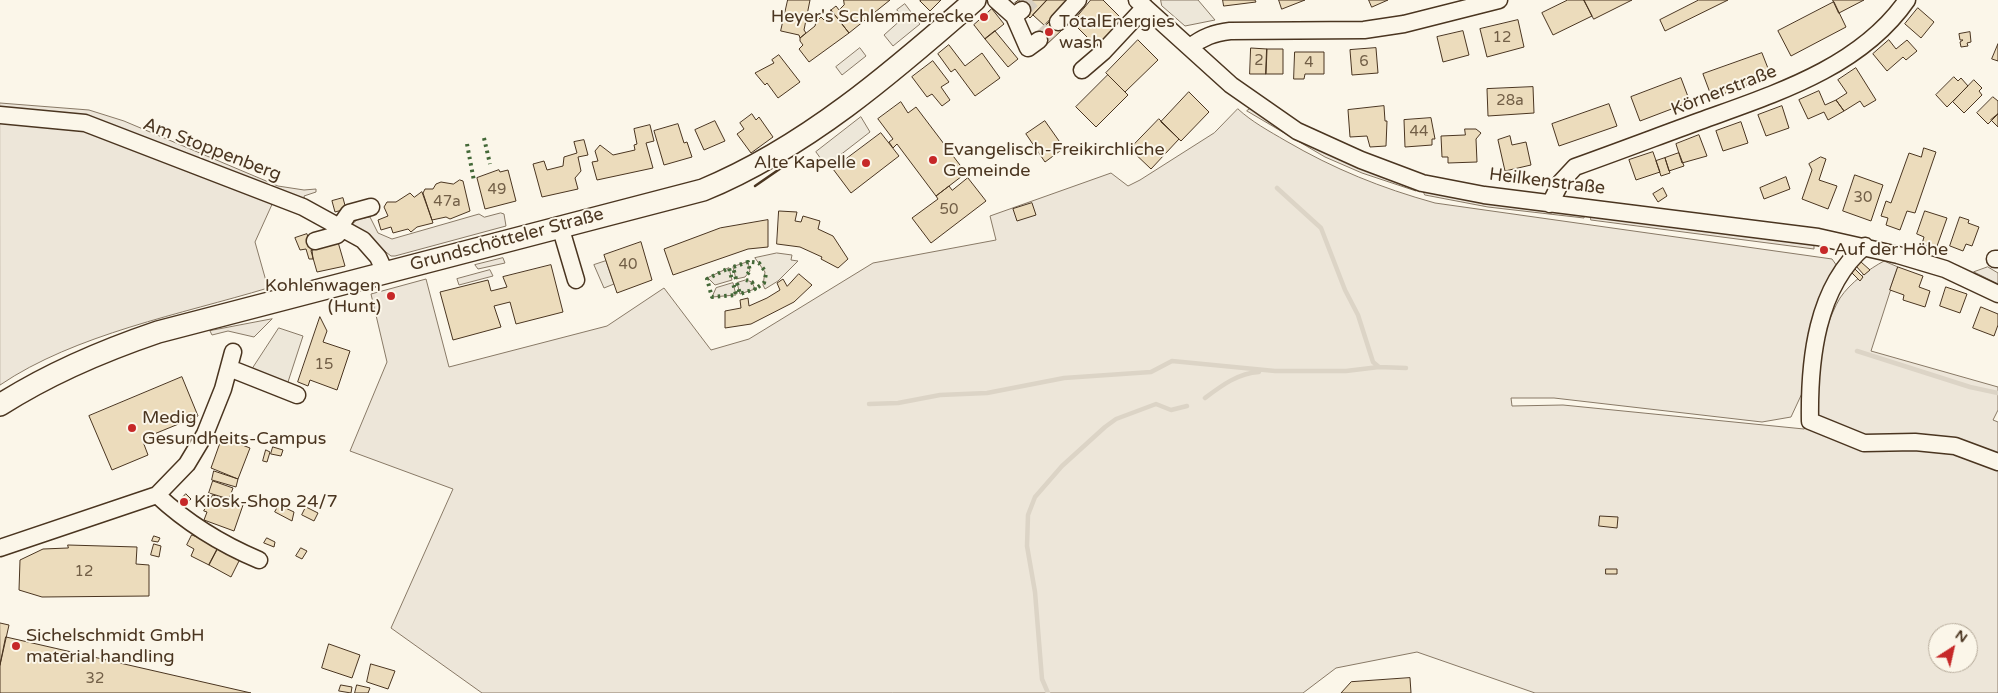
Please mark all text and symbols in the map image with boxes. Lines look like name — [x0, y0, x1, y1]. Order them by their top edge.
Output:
place label: Heyer's Schlemmerecke — [771, 6, 974, 28]
marker: Heyer's Schlemmerecke — [978, 11, 990, 23]
place label: TotalEnergies wash — [1059, 11, 1175, 54]
marker: TotalEnergies wash — [1043, 26, 1055, 38]
house number: 12 — [1493, 29, 1511, 47]
house number: 2 — [1254, 52, 1264, 70]
house number: 6 — [1359, 53, 1369, 71]
house number: 4 — [1304, 54, 1314, 72]
street label: Körnerstraße — [1668, 61, 1780, 121]
house number: 28a — [1496, 92, 1524, 110]
street label: Am Stoppenberg — [140, 114, 284, 186]
house number: 44 — [1410, 123, 1428, 141]
place label: Evangelisch-Freikirchliche Gemeinde — [943, 139, 1165, 182]
place label: Alte Kapelle — [754, 152, 856, 174]
marker: Evangelisch-Freikirchliche Gemeinde — [927, 154, 939, 166]
marker: Alte Kapelle — [860, 157, 872, 169]
street label: Heilkenstraße — [1488, 164, 1606, 200]
house number: 49 — [488, 181, 506, 199]
house number: 30 — [1854, 189, 1872, 207]
house number: 47a — [433, 193, 461, 211]
house number: 50 — [940, 201, 958, 219]
street label: Grundschötteler Straße — [408, 204, 606, 276]
place label: Auf der Höhe — [1834, 239, 1948, 261]
marker: Auf der Höhe — [1818, 244, 1830, 256]
house number: 40 — [619, 256, 637, 274]
place label: Kohlenwagen (Hunt) — [265, 275, 381, 318]
marker: Kohlenwagen (Hunt) — [385, 290, 397, 302]
house number: 15 — [315, 356, 333, 374]
place label: Medig Gesundheits-Campus — [142, 407, 326, 449]
marker: Medig Gesundheits-Campus — [126, 422, 138, 434]
place label: Kiosk-Shop 24/7 — [194, 491, 338, 513]
marker: Kiosk-Shop 24/7 — [178, 496, 190, 508]
house number: 12 — [75, 563, 93, 581]
north arrow — [1928, 623, 1978, 673]
place label: Sichelschmidt GmbH material handling — [26, 625, 205, 668]
text: N — [1952, 626, 1971, 646]
marker: Sichelschmidt GmbH material handling — [10, 640, 22, 652]
house number: 32 — [86, 670, 104, 688]

